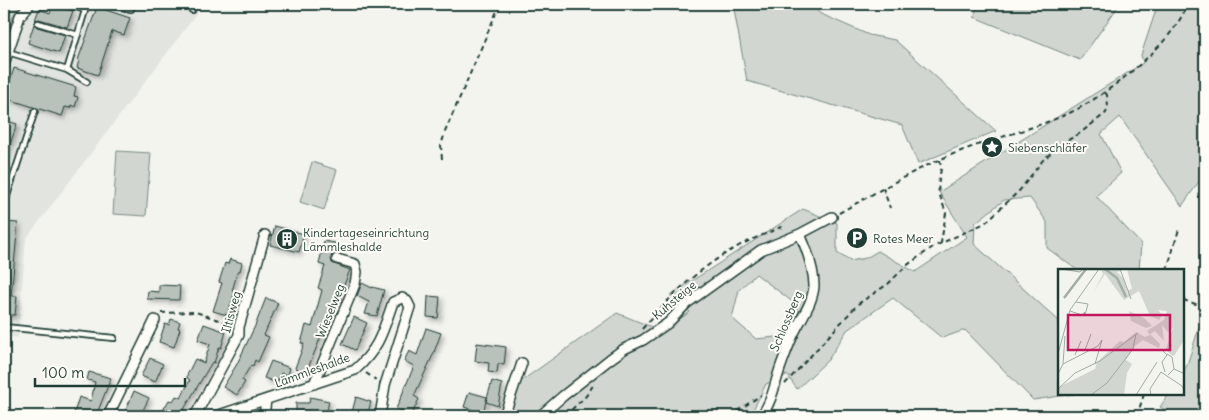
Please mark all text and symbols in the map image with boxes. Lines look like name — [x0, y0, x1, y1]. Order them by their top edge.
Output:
place icon: Siebenschläfer — [980, 135, 1004, 159]
place label: Siebenschläfer — [1008, 140, 1087, 155]
place label: Kindertageseinrichtung Lämmleshalde — [303, 225, 429, 254]
parking icon: Rotes Meer — [845, 226, 869, 250]
building icon: Kindertageseinrichtung Lämmleshalde — [275, 227, 299, 251]
place label: Rotes Meer — [873, 231, 933, 246]
inset map — [1058, 269, 1184, 395]
street label: Kuhsteige — [649, 277, 699, 323]
street label: Wieselweg — [312, 282, 348, 340]
street label: Schlossberg — [766, 288, 806, 354]
street label: Iltisweg — [218, 289, 244, 335]
street label: Lämmleshalde — [272, 349, 352, 391]
scale bar — [35, 355, 185, 387]
text: 100 m — [42, 363, 84, 382]

